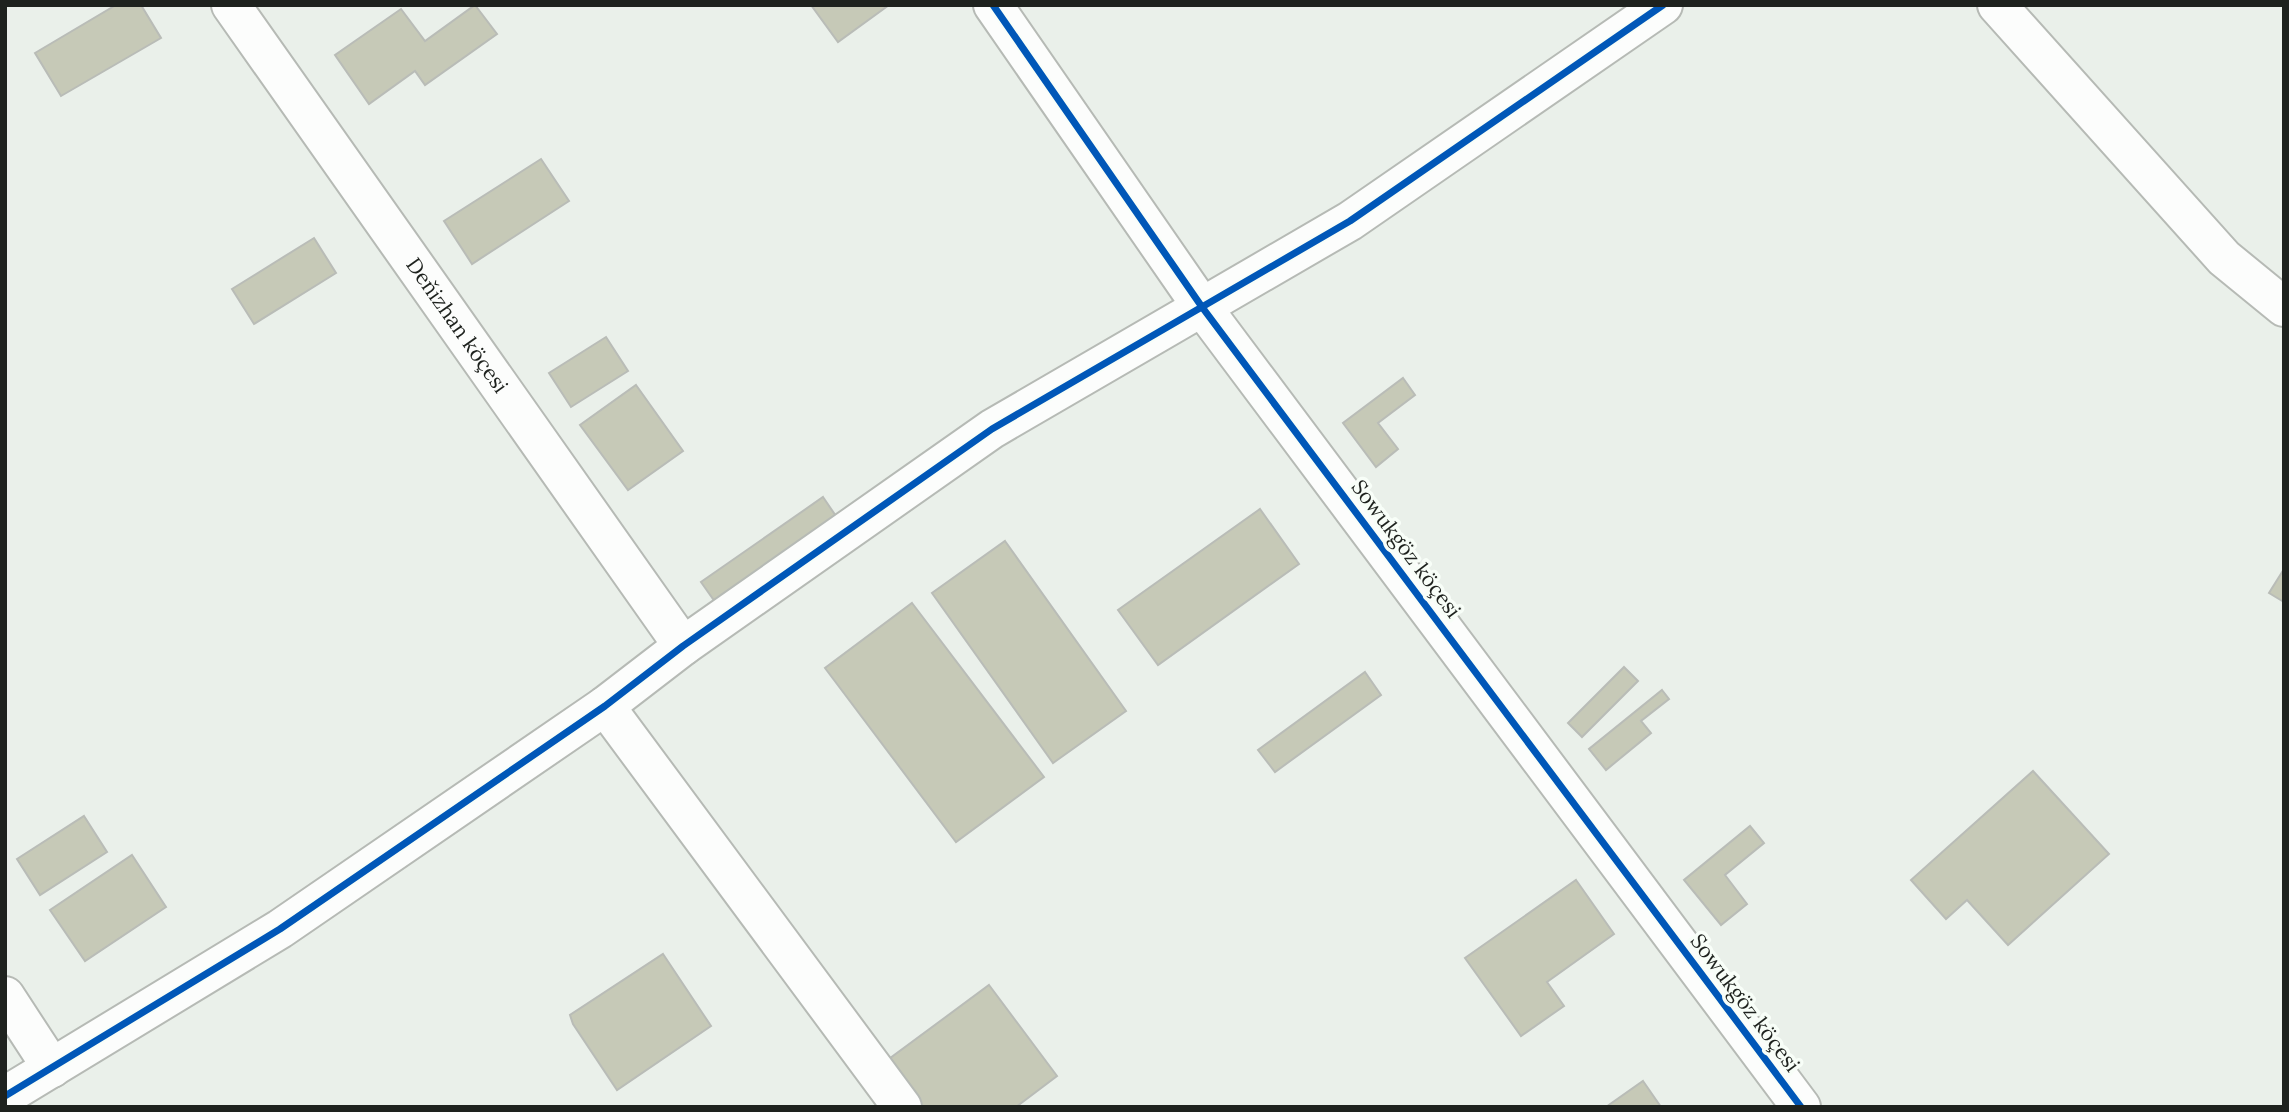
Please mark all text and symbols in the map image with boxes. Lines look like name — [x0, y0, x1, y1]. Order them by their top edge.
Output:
street label: Deňizhan köçesi — [400, 252, 514, 398]
street label: Sowukgöz köçesi — [1346, 474, 1467, 623]
street label: Sowukgöz köçesi — [1685, 928, 1806, 1077]

